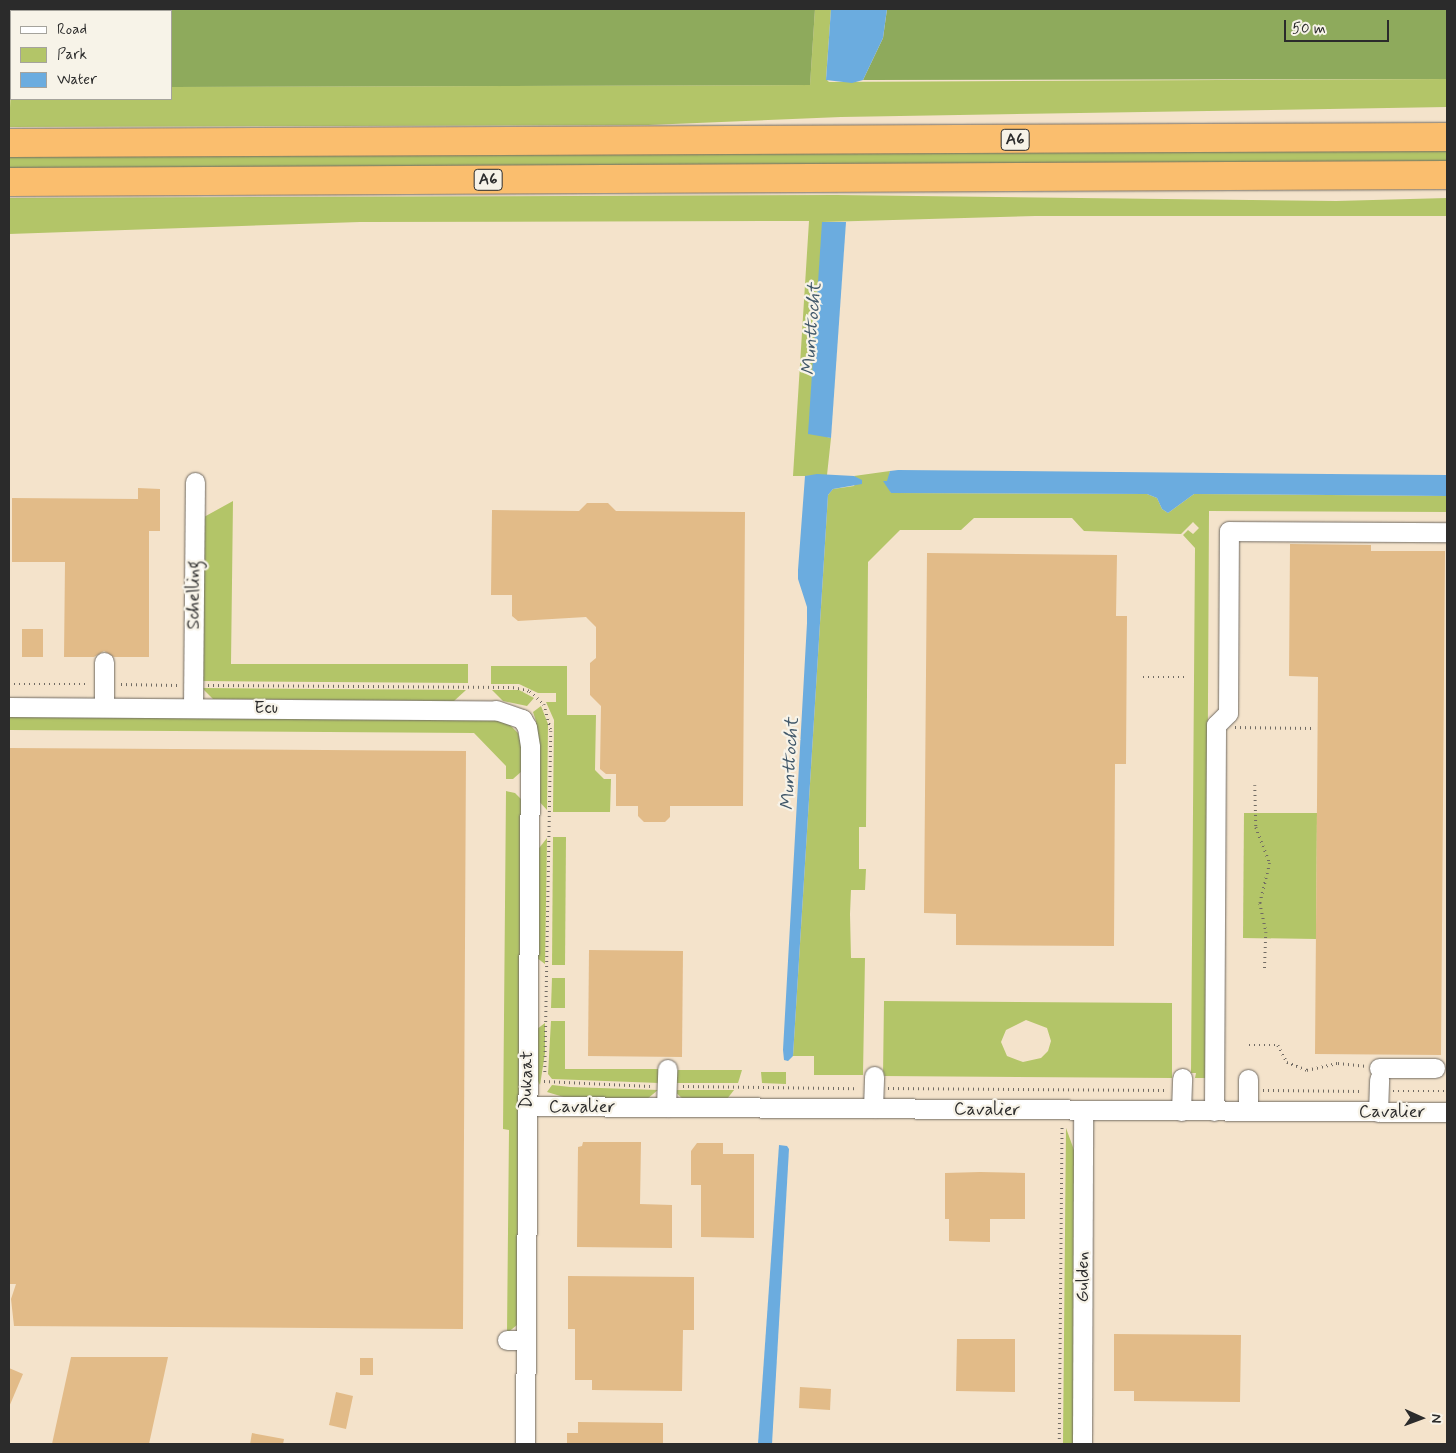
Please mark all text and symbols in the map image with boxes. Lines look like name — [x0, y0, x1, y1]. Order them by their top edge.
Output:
legend — [10, 10, 172, 100]
scale bar — [1286, 10, 1391, 42]
text: 50 m — [1292, 19, 1326, 39]
text: Road — [57, 20, 87, 40]
text: Park — [57, 45, 87, 65]
text: Water — [57, 70, 97, 90]
road number: A6 — [1000, 126, 1030, 154]
road number: A6 — [473, 166, 503, 194]
water label: Munttocht — [797, 282, 827, 376]
street label: Schelling — [183, 561, 205, 629]
street label: Ecu — [254, 697, 278, 719]
water label: Munttocht — [776, 717, 804, 811]
street label: Dukaat — [516, 1051, 538, 1109]
street label: Cavalier — [549, 1096, 615, 1118]
street label: Cavalier — [954, 1099, 1020, 1121]
street label: Cavalier — [1359, 1101, 1425, 1123]
street label: Gulden — [1072, 1252, 1094, 1302]
north arrow — [1396, 1393, 1446, 1443]
text: N — [1427, 1414, 1445, 1423]

